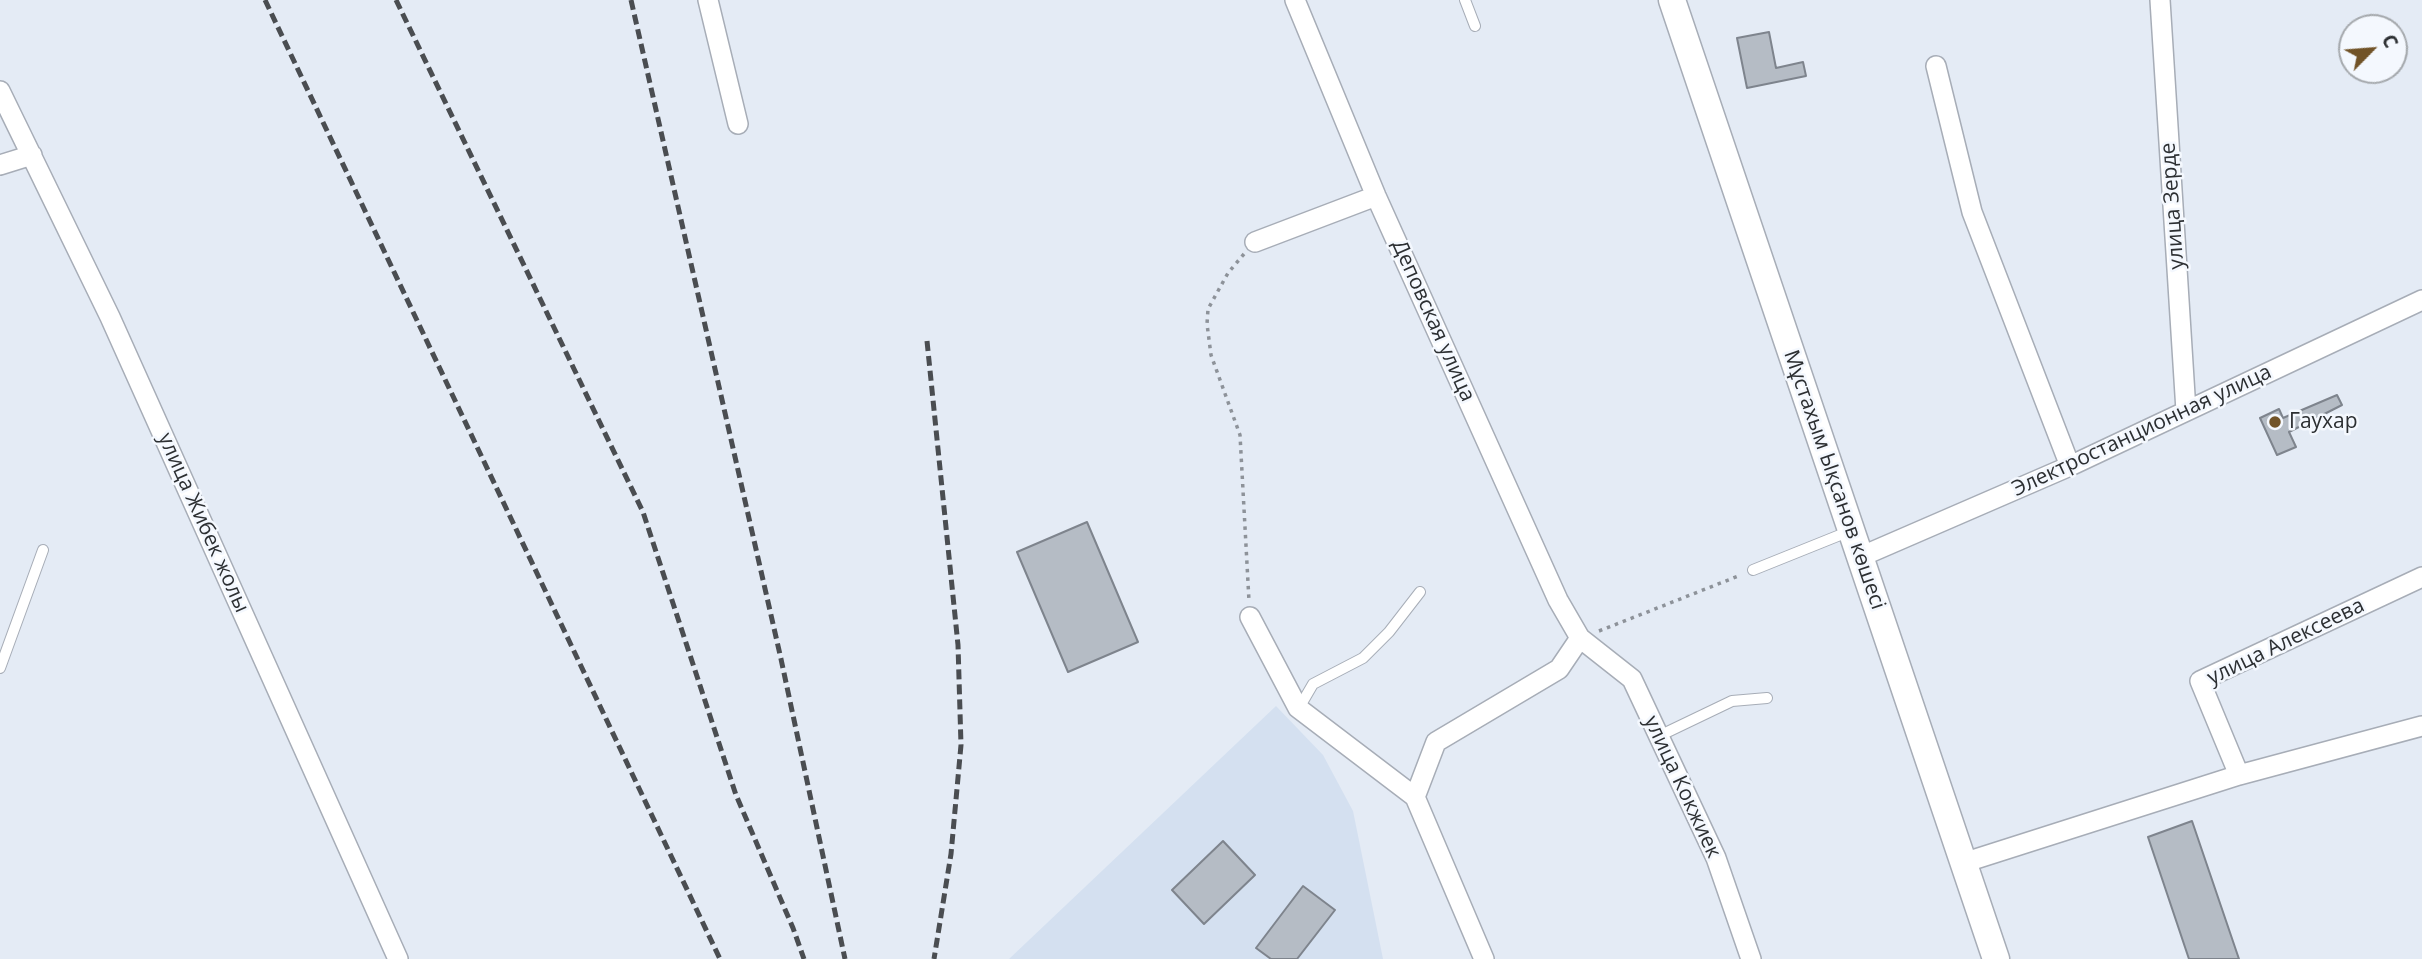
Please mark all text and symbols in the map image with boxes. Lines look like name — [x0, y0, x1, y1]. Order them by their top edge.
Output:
north arrow — [2338, 14, 2408, 84]
text: С — [2376, 30, 2405, 52]
street label: улица Зерде — [2156, 142, 2190, 270]
street label: Деповская улица — [1386, 236, 1480, 406]
street label: Мұстахым Ықсанов көшесі — [1778, 347, 1890, 613]
street label: Электростанционная улица — [2008, 360, 2276, 502]
place label: Гаухар — [2289, 409, 2358, 435]
marker: Гаухар — [2267, 414, 2283, 430]
street label: улица Жибек жолы — [152, 429, 254, 617]
street label: улица Алексеева — [2203, 593, 2369, 691]
street label: улица Кокжиек — [1638, 712, 1726, 862]

